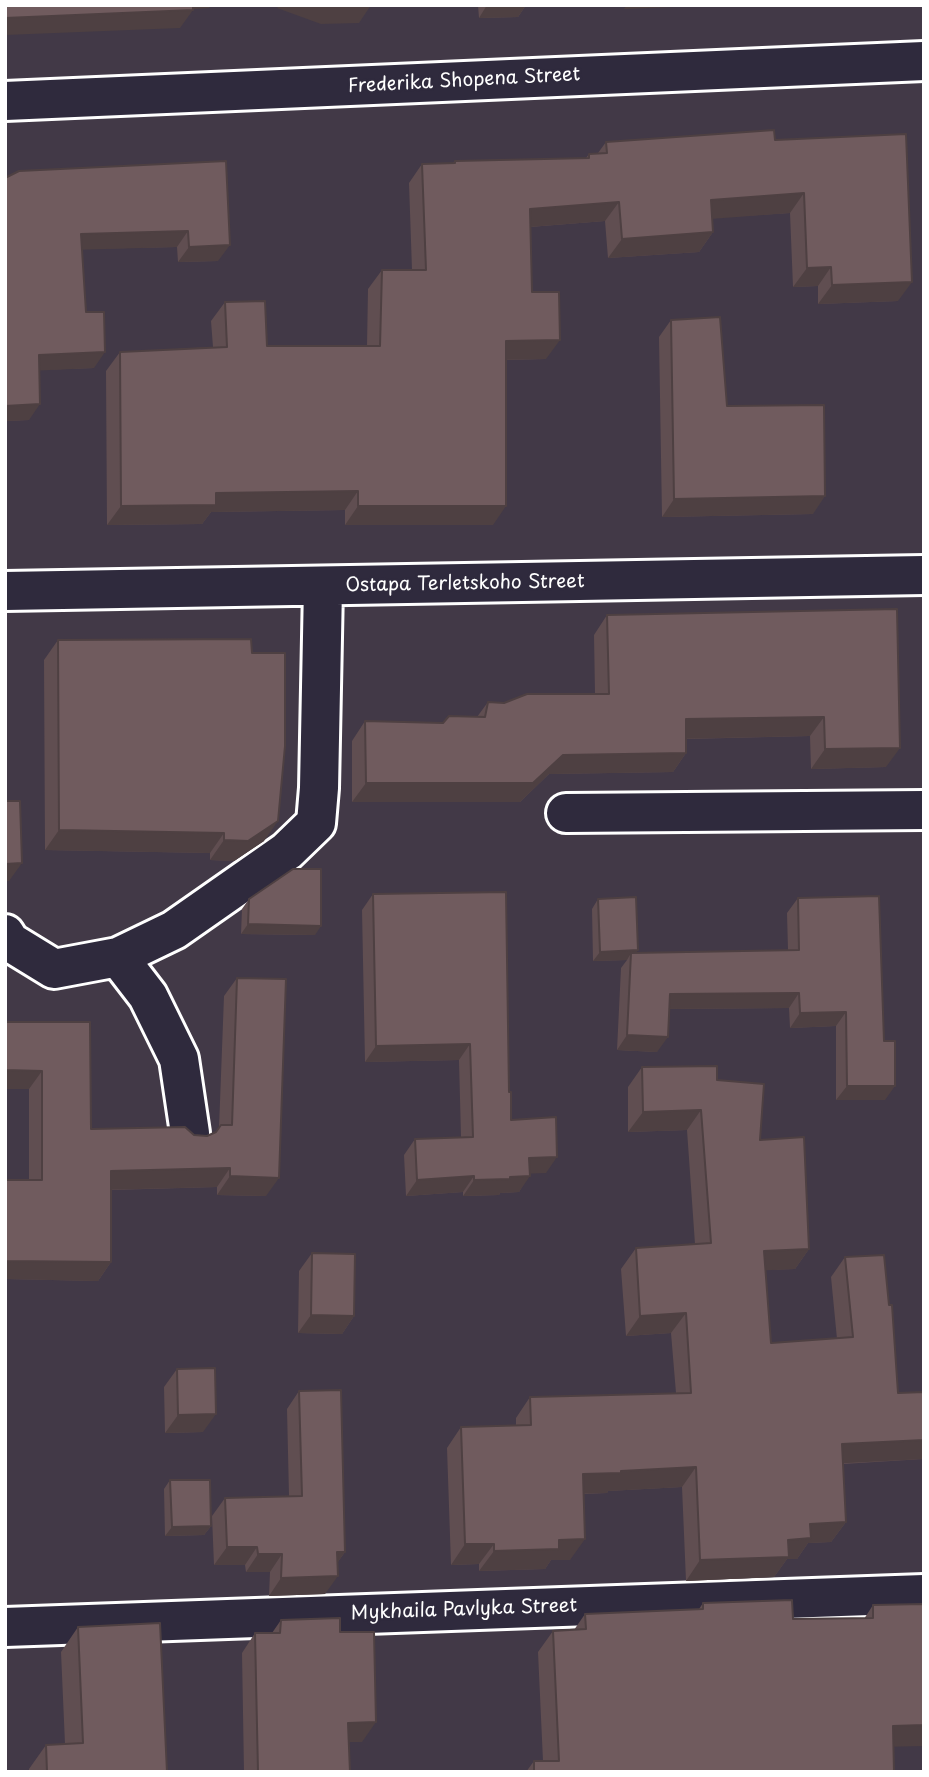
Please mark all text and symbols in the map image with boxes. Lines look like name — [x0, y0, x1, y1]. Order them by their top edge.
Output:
street label: Frederika Shopena Street — [347, 64, 581, 98]
street label: Ostapa Terletskoho Street — [345, 571, 585, 597]
street label: Mykhaila Pavlyka Street — [350, 1595, 578, 1625]

